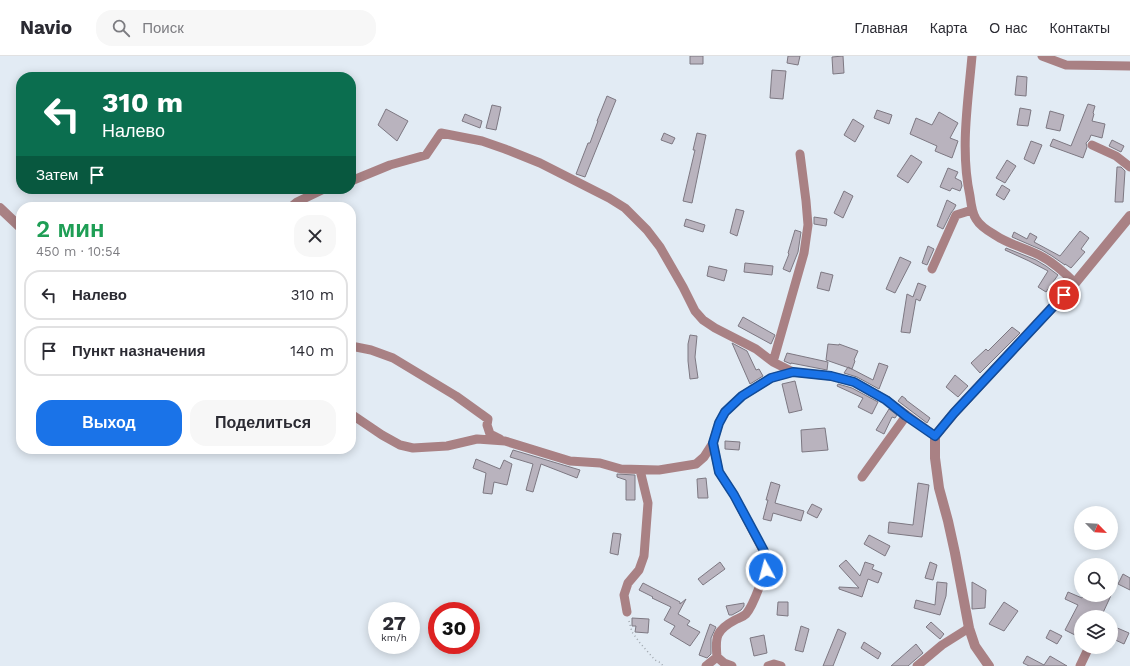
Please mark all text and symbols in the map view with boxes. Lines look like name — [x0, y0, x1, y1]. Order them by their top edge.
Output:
search box — [96, 10, 376, 46]
text: Navio — [20, 16, 72, 39]
icon: search — [110, 17, 132, 39]
text: Поиск — [142, 19, 184, 37]
text: Главная — [855, 20, 908, 36]
text: Карта — [930, 20, 967, 36]
text: О нас — [989, 20, 1028, 36]
text: Контакты — [1050, 20, 1110, 36]
text: 310 m — [102, 86, 183, 119]
icon: left — [36, 88, 88, 140]
text: Налево — [102, 120, 165, 141]
icon: arrive — [86, 164, 108, 186]
text: Затем — [36, 166, 78, 184]
text: 2 мин — [36, 215, 105, 243]
button: close — [294, 215, 336, 257]
text: 450 m · 10:54 — [36, 244, 120, 259]
pin — [1047, 278, 1081, 312]
icon: left — [38, 284, 60, 306]
icon: arrive — [1053, 284, 1075, 306]
text: Налево — [72, 286, 127, 304]
text: 310 m — [291, 286, 334, 304]
icon: arrive — [38, 340, 60, 362]
text: Пункт назначения — [72, 342, 205, 360]
text: 140 m — [290, 342, 334, 360]
button: Выход — [36, 400, 182, 446]
button: Поделиться — [190, 400, 336, 446]
north arrow — [1074, 506, 1118, 550]
map controls — [1074, 506, 1118, 654]
position arrow — [745, 549, 787, 591]
button: search — [1074, 558, 1118, 602]
speed limit sign: 30 — [428, 602, 480, 654]
button: layers — [1074, 610, 1118, 654]
text: 27 — [382, 611, 406, 635]
text: km/h — [381, 632, 407, 643]

